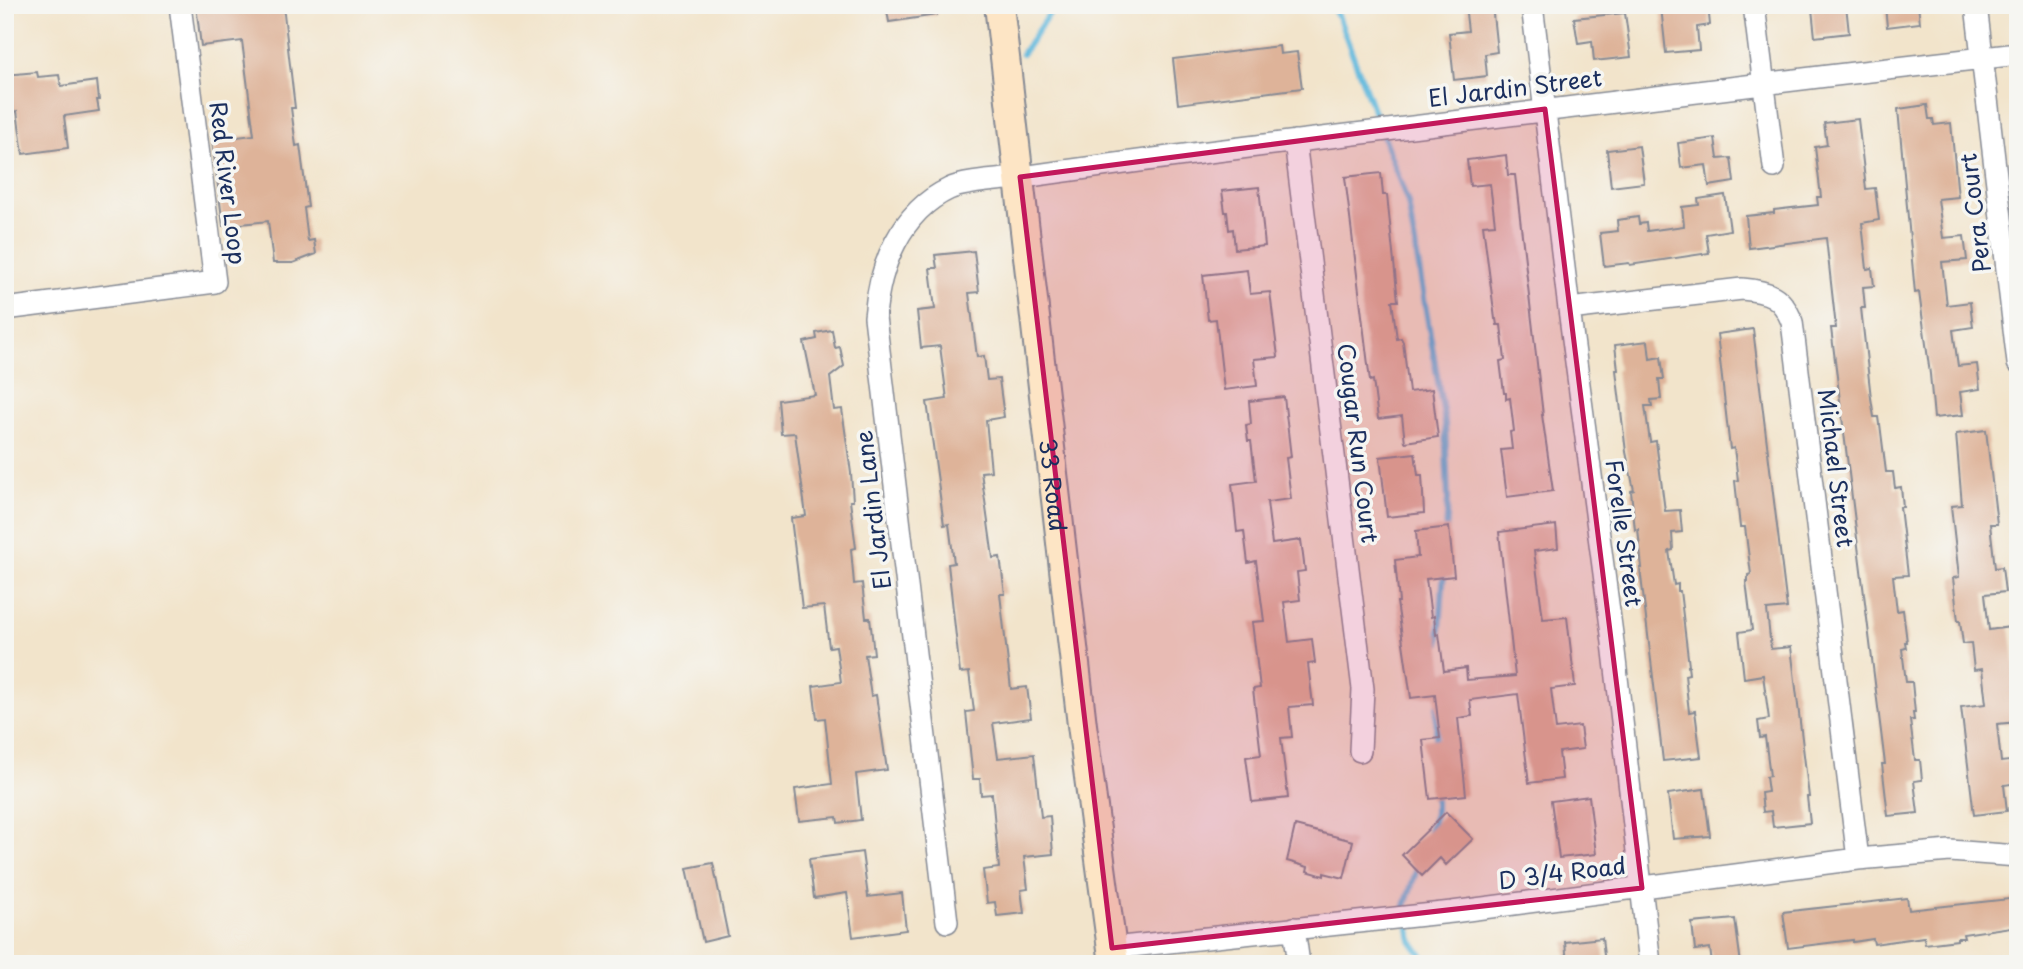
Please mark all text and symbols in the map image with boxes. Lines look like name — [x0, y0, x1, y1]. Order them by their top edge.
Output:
street label: El Jardin Street — [1426, 59, 1604, 115]
street label: Red River Loop — [202, 100, 256, 266]
street label: Pera Court — [1949, 151, 1999, 275]
street label: Cougar Run Court — [1329, 341, 1389, 545]
street label: Michael Street — [1810, 387, 1864, 549]
street label: El Jardin Lane — [845, 428, 899, 592]
street label: 33 Road — [1032, 436, 1077, 533]
street label: Forelle Street — [1597, 457, 1653, 609]
street label: D 3/4 Road — [1496, 847, 1628, 897]

